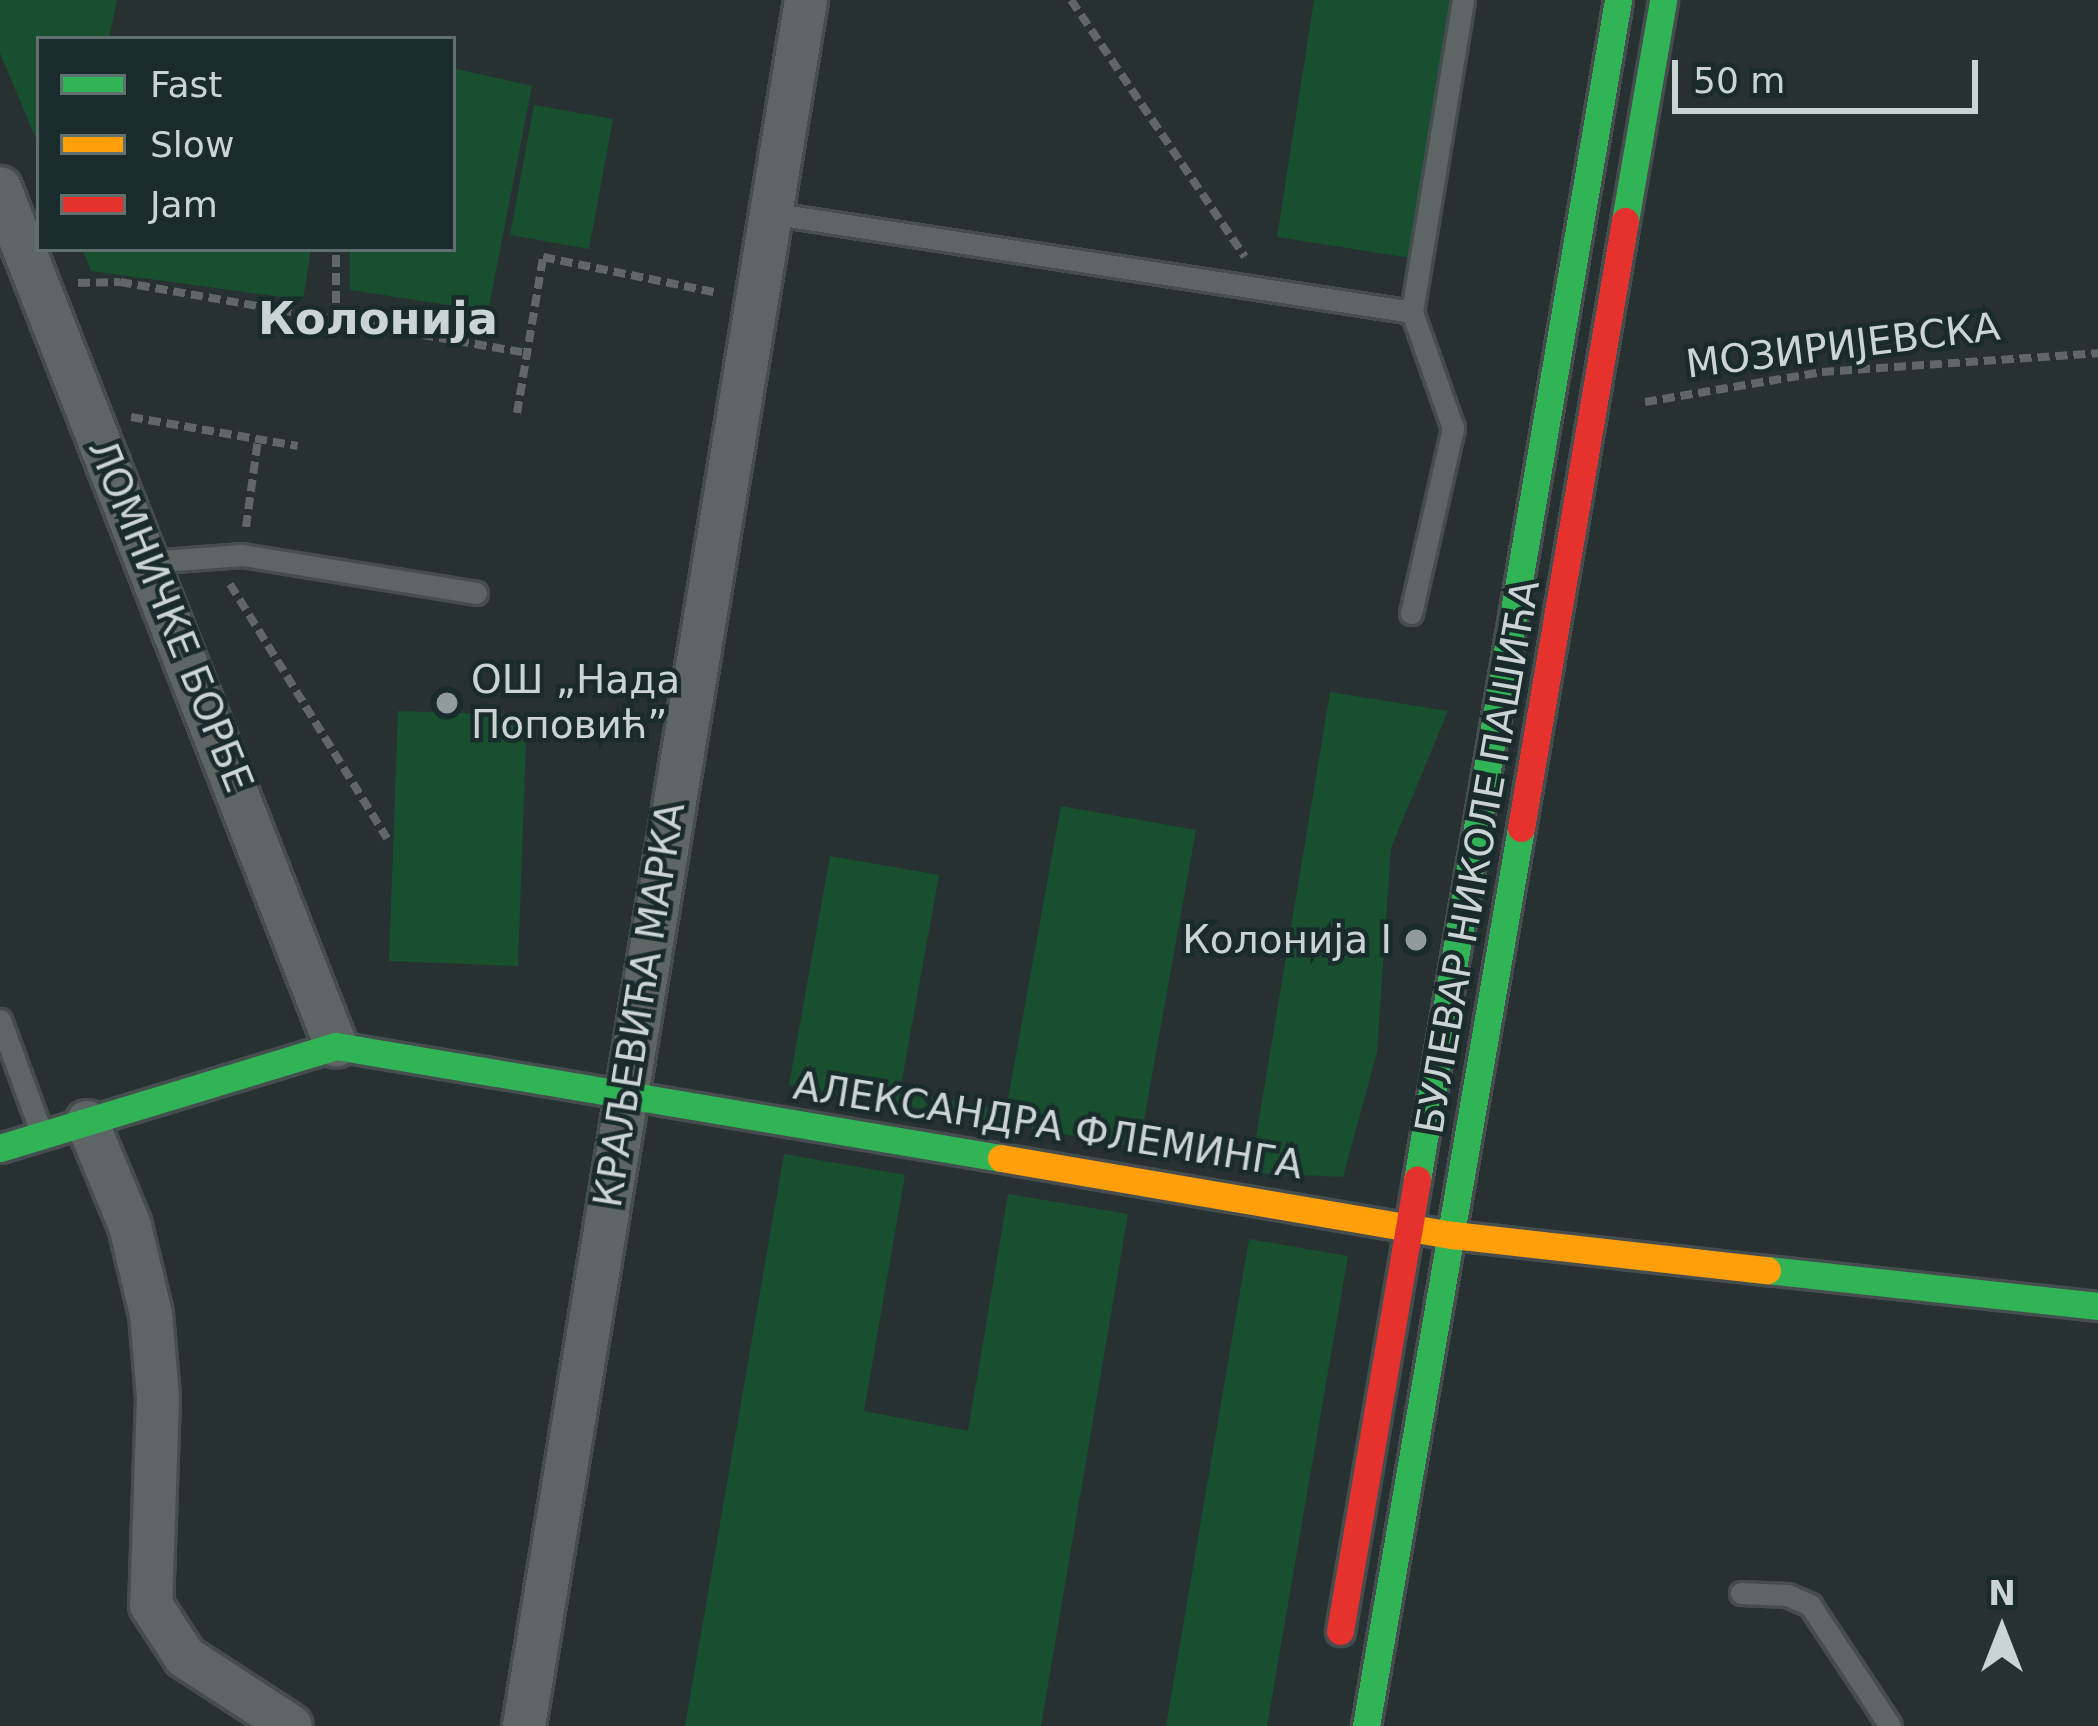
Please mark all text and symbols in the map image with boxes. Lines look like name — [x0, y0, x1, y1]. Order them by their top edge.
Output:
legend — [36, 36, 456, 252]
scale bar — [1678, 36, 1984, 110]
text: 50 m — [1693, 60, 1785, 101]
text: Fast — [150, 64, 222, 105]
text: Slow — [150, 124, 234, 165]
text: Jam — [150, 184, 218, 225]
district label: Колонија — [258, 292, 498, 346]
street label: МОЗИРИЈЕВСКА — [1683, 304, 2003, 388]
street label: ЛОМНИЧКЕ БОРБЕ — [78, 433, 262, 799]
street label: БУЛЕВАР НИКОЛЕ ПАШИЋА — [1406, 577, 1550, 1137]
place label: ОШ „Нада Поповић” — [471, 658, 680, 749]
marker: ОШ „Нада Поповић” — [434, 690, 460, 716]
street label: КРАЉЕВИЋА МАРКА — [585, 799, 695, 1211]
place label: Колонија I — [1182, 917, 1392, 963]
marker: Колонија I — [1403, 927, 1429, 953]
street label: АЛЕКСАНДРА ФЛЕМИНГА — [790, 1063, 1306, 1189]
north arrow — [1942, 1570, 2062, 1690]
text: N — [1988, 1574, 2016, 1613]

